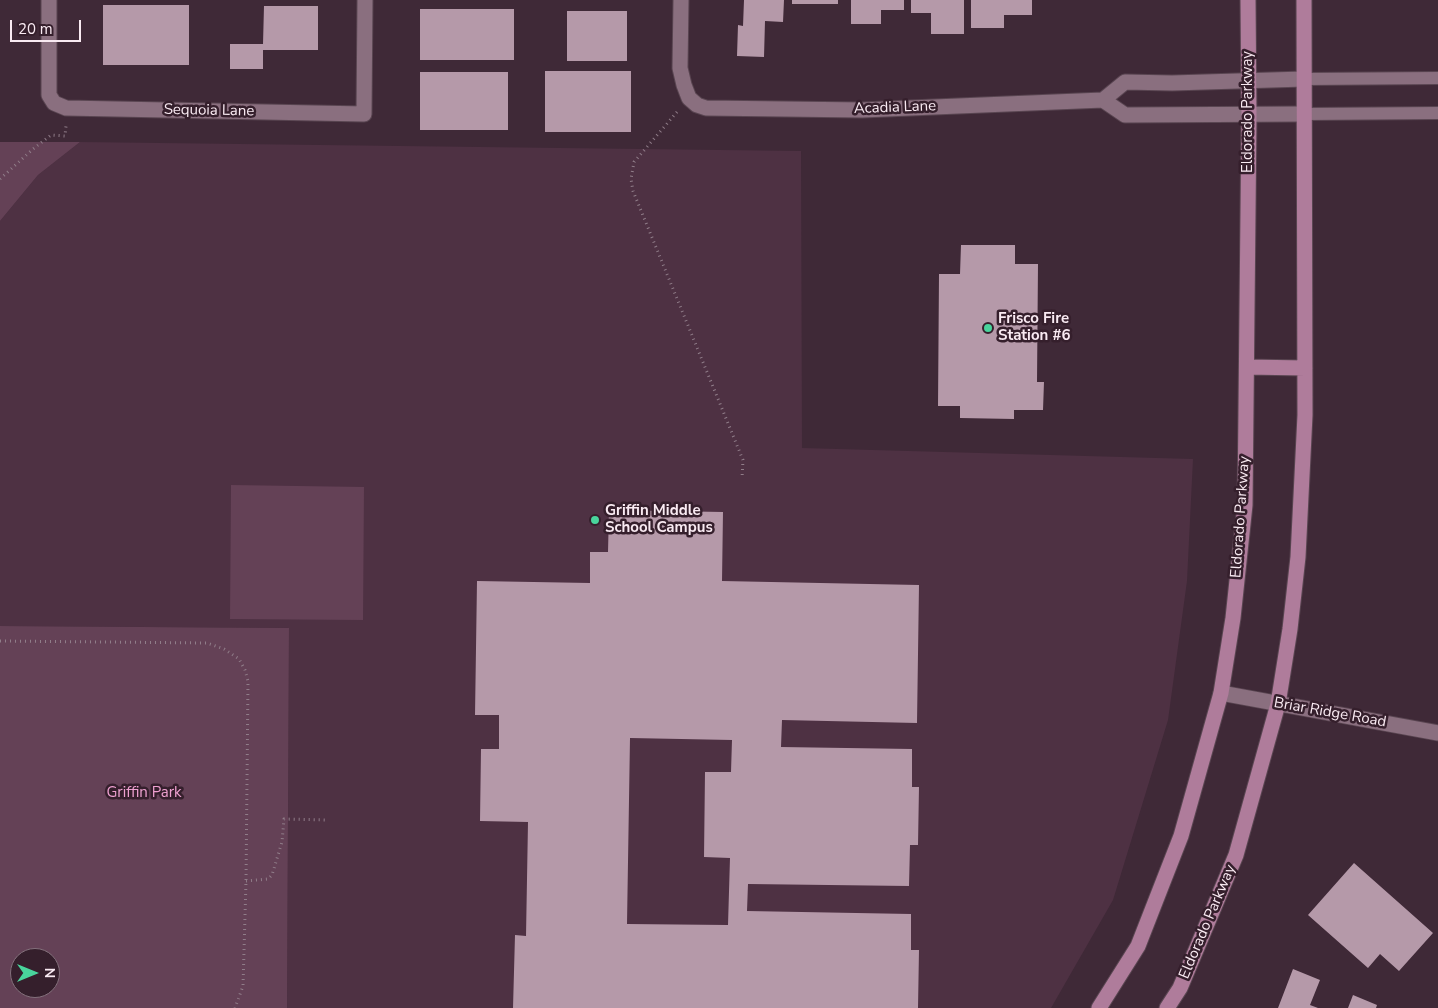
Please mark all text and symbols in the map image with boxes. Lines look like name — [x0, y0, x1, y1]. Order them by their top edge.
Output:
scale bar — [12, 10, 84, 42]
text: 20 m — [18, 19, 53, 39]
street label: Eldorado Parkway — [1239, 51, 1257, 173]
street label: Acadia Lane — [854, 98, 936, 118]
street label: Sequoia Lane — [164, 101, 254, 121]
place label: Frisco Fire Station #6 — [998, 310, 1070, 345]
marker: Frisco Fire Station #6 — [982, 322, 994, 334]
street label: Eldorado Parkway — [1228, 455, 1254, 579]
place label: Griffin Middle School Campus — [605, 502, 713, 537]
marker: Griffin Middle School Campus — [589, 514, 601, 526]
street label: Briar Ridge Road — [1272, 694, 1388, 732]
park label: Griffin Park — [106, 784, 182, 802]
street label: Eldorado Parkway — [1176, 862, 1240, 982]
north arrow — [10, 948, 60, 998]
text: N — [40, 968, 59, 978]

